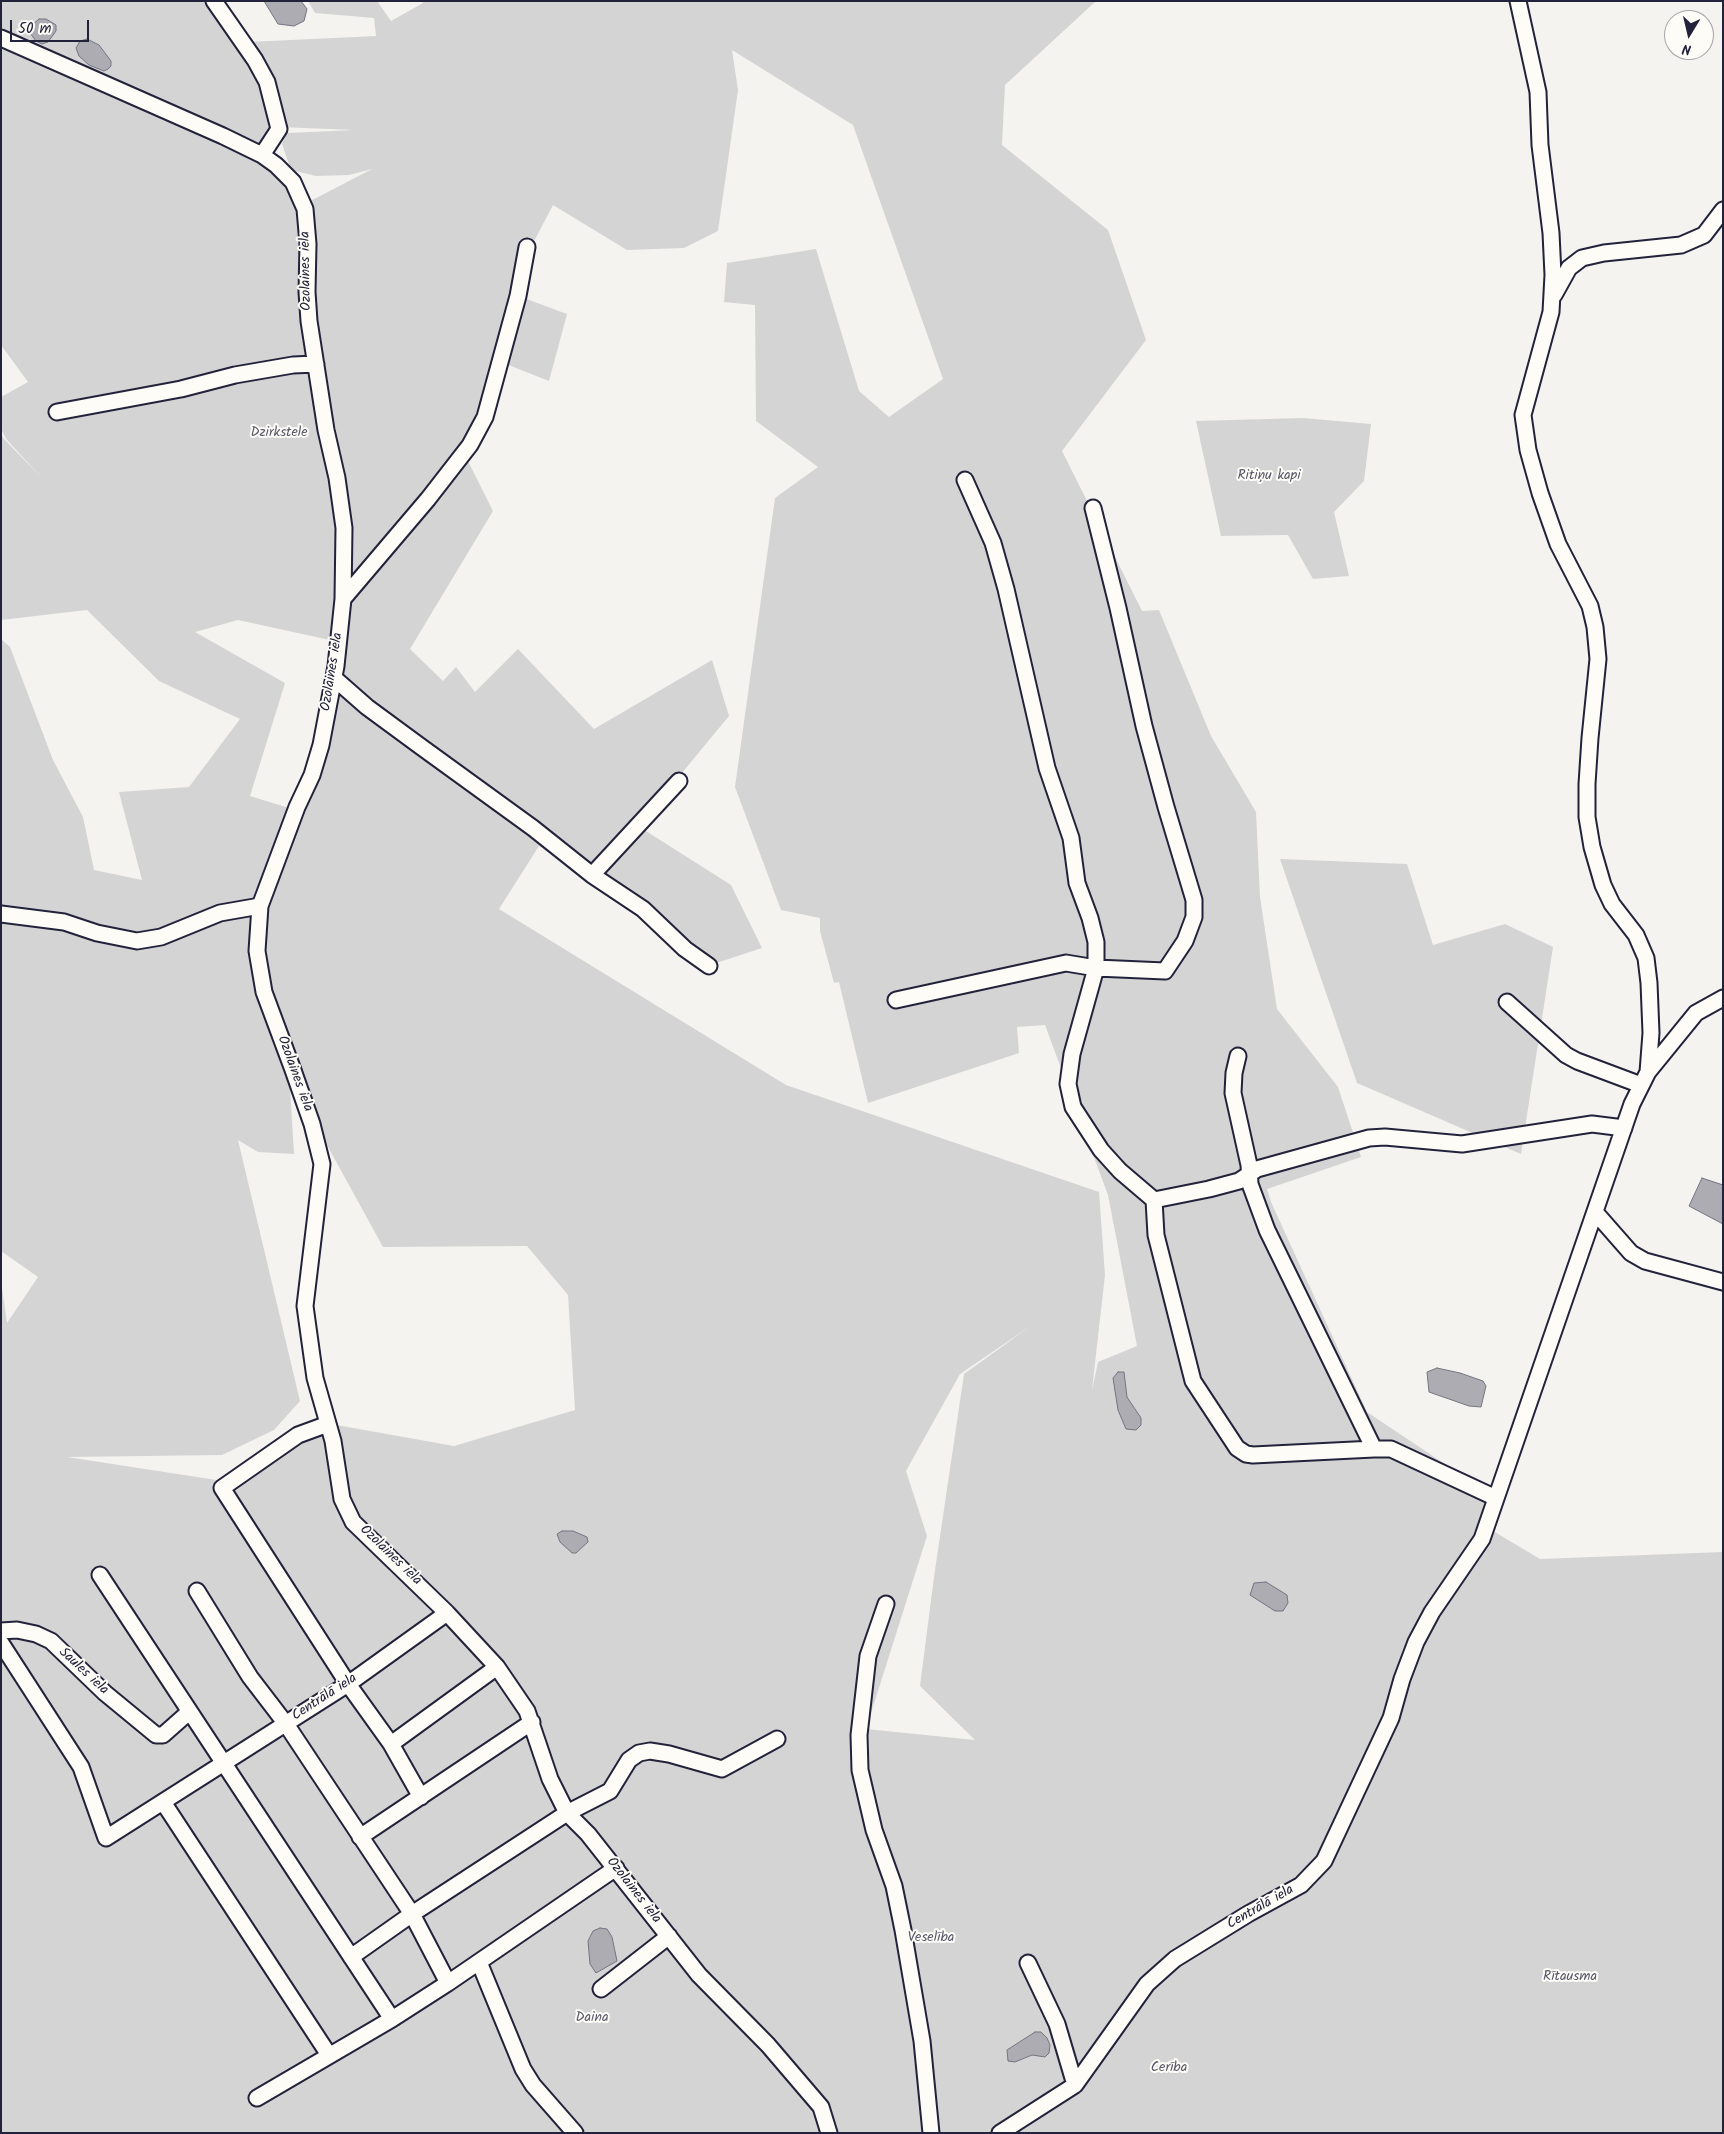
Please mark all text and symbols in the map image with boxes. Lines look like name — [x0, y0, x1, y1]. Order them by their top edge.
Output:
scale bar — [12, 10, 91, 42]
north arrow — [1664, 10, 1714, 60]
text: 50 m — [18, 17, 52, 41]
text: N — [1681, 37, 1693, 60]
street label: Ozolaines iela — [298, 231, 316, 311]
park label: Dzirkstele — [250, 426, 308, 442]
park label: Ritiņu kapi — [1237, 469, 1301, 485]
street label: Ozolaines iela — [318, 631, 348, 713]
street label: Ozolaines iela — [273, 1034, 315, 1114]
street label: Ozolaines iela — [356, 1522, 424, 1590]
street label: Saules iela — [55, 1645, 111, 1699]
street label: Centrālā iela — [289, 1671, 361, 1725]
street label: Ozolaines iela — [602, 1855, 664, 1927]
street label: Centrālā iela — [1225, 1882, 1297, 1934]
park label: Veselība — [908, 1931, 954, 1947]
park label: Rītausma — [1543, 1970, 1597, 1986]
park label: Daina — [576, 2011, 608, 2027]
park label: Cerība — [1151, 2061, 1187, 2077]

